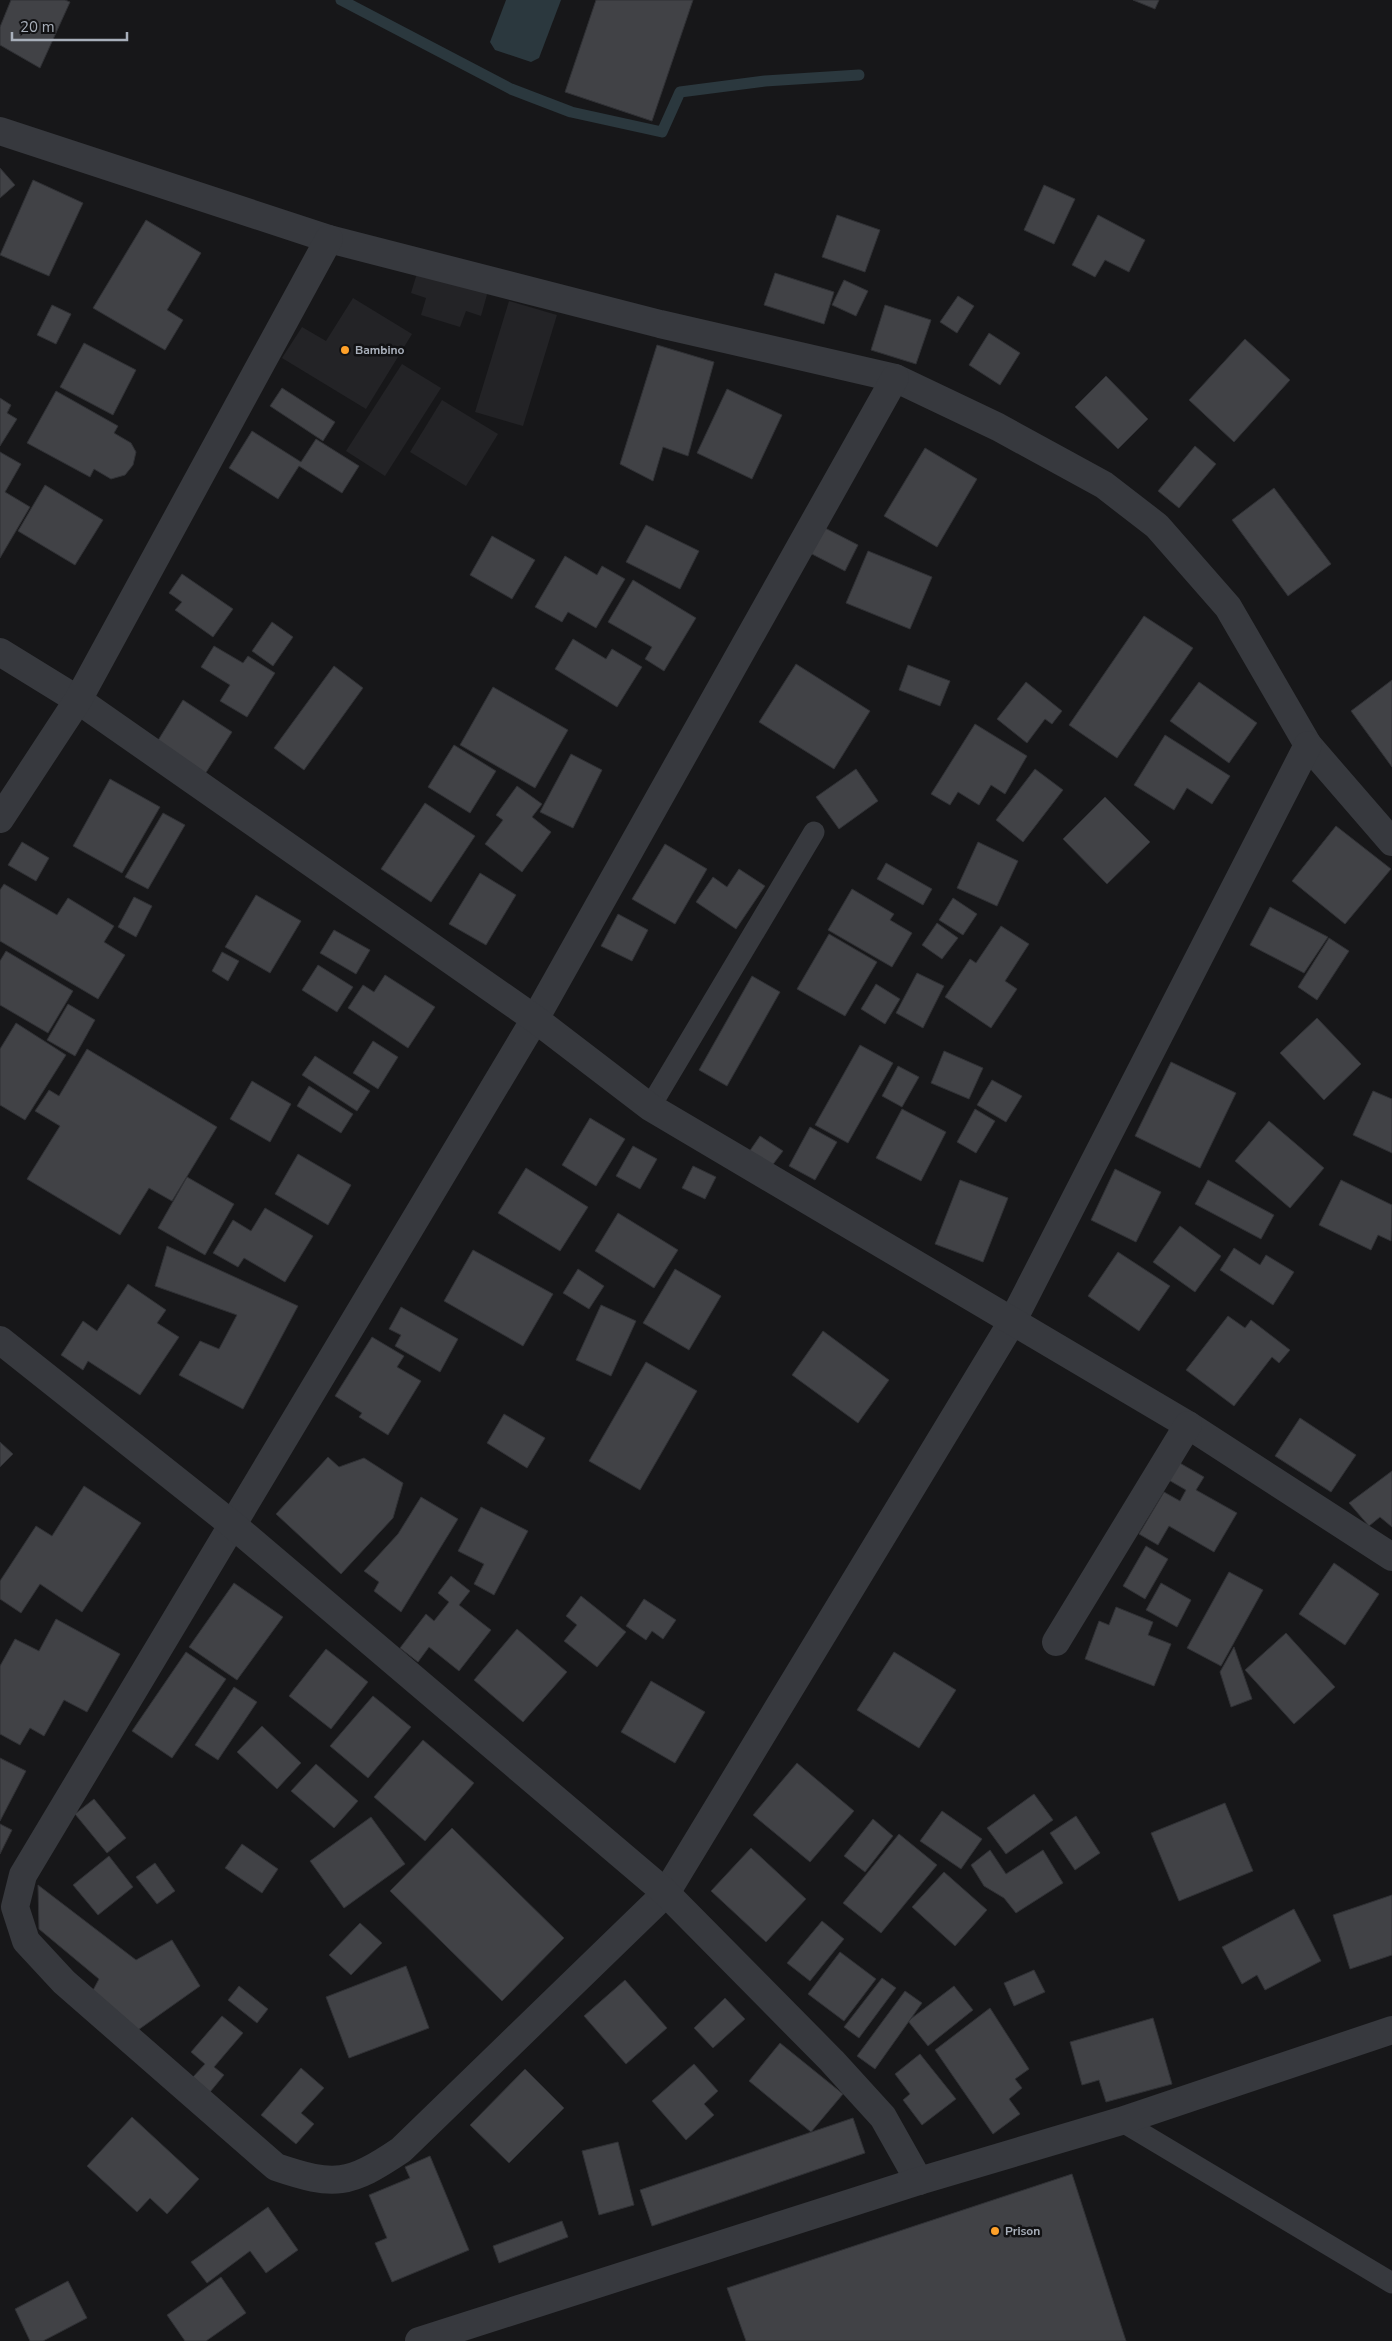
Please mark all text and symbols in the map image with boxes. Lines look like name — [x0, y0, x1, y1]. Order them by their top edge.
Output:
scale bar — [12, 10, 128, 42]
text: 20 m — [20, 17, 55, 37]
place label: Bambino — [355, 342, 405, 358]
marker: Bambino — [339, 344, 351, 356]
place label: Prison — [1005, 2223, 1040, 2239]
marker: Prison — [989, 2225, 1001, 2237]

